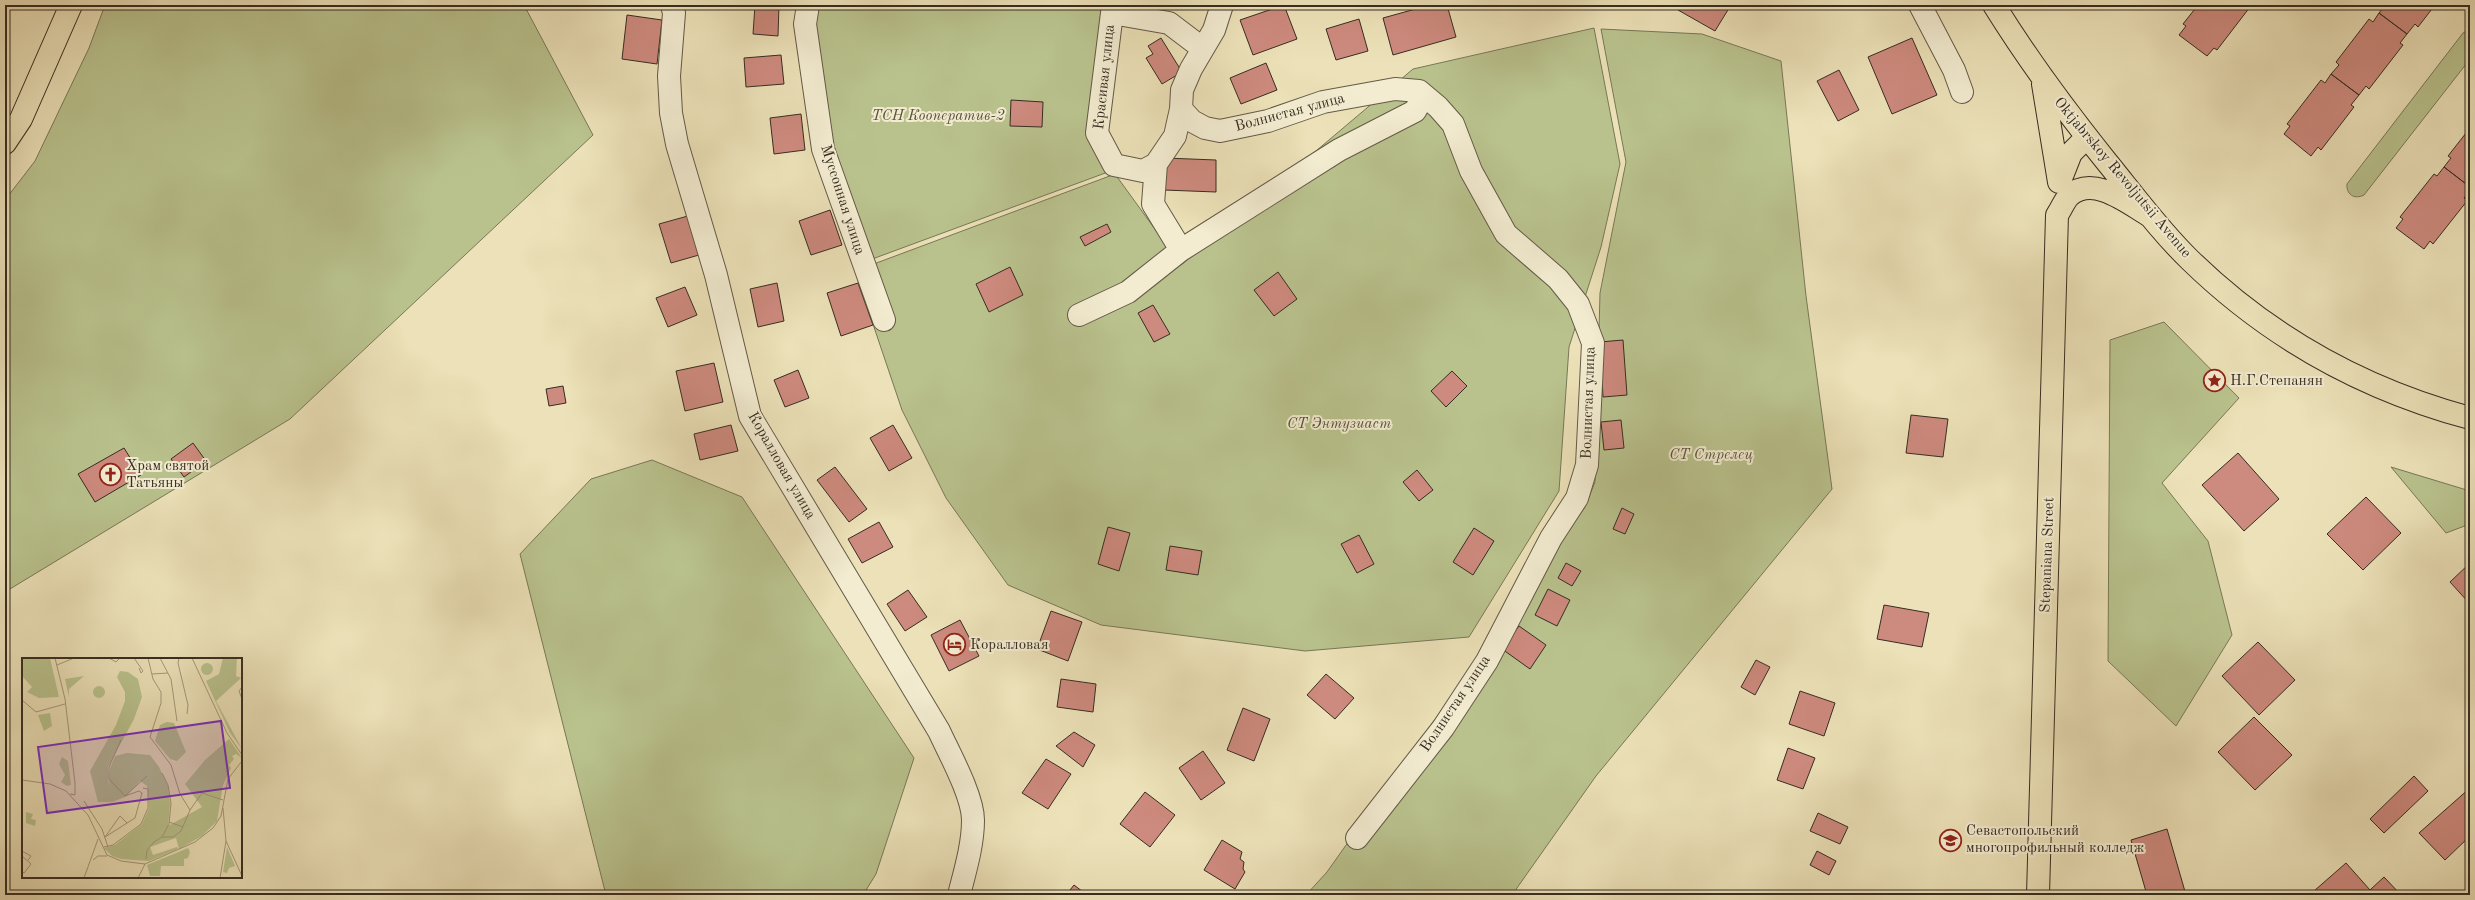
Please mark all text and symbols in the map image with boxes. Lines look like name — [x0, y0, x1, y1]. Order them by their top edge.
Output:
street label: Красивая улица — [1092, 23, 1118, 130]
street label: Волнистая улица — [1233, 91, 1347, 135]
street label: Oktjabrskoy Revoljutsii Avenue — [2051, 95, 2193, 261]
park label: ТСН Кооператив-2 — [871, 109, 1005, 124]
street label: Муссонная улица — [817, 143, 867, 257]
street label: Волнистая улица — [1580, 346, 1598, 460]
place icon: Н.Г.Степанян — [2201, 368, 2227, 394]
place label: Н.Г.Степанян — [2230, 374, 2323, 389]
street label: Коралловая улица — [744, 410, 818, 523]
park label: СТ Энтузиаст — [1287, 417, 1391, 432]
park label: СТ Стрелец — [1669, 448, 1753, 463]
place label: Храм святой Татьяны — [126, 459, 209, 491]
church icon: Храм святой Татьяны — [97, 462, 123, 488]
street label: Stepaniana Street — [2038, 497, 2058, 613]
hotel icon: Коралловая — [942, 632, 968, 658]
place label: Коралловая — [970, 638, 1049, 653]
street label: Волнистая улица — [1418, 652, 1494, 755]
inset map — [22, 658, 242, 878]
place label: Севастопольский многопрофильный колледж — [1966, 824, 2144, 856]
school or university icon: Севастопольский многопрофильный колледж — [1937, 827, 1963, 853]

